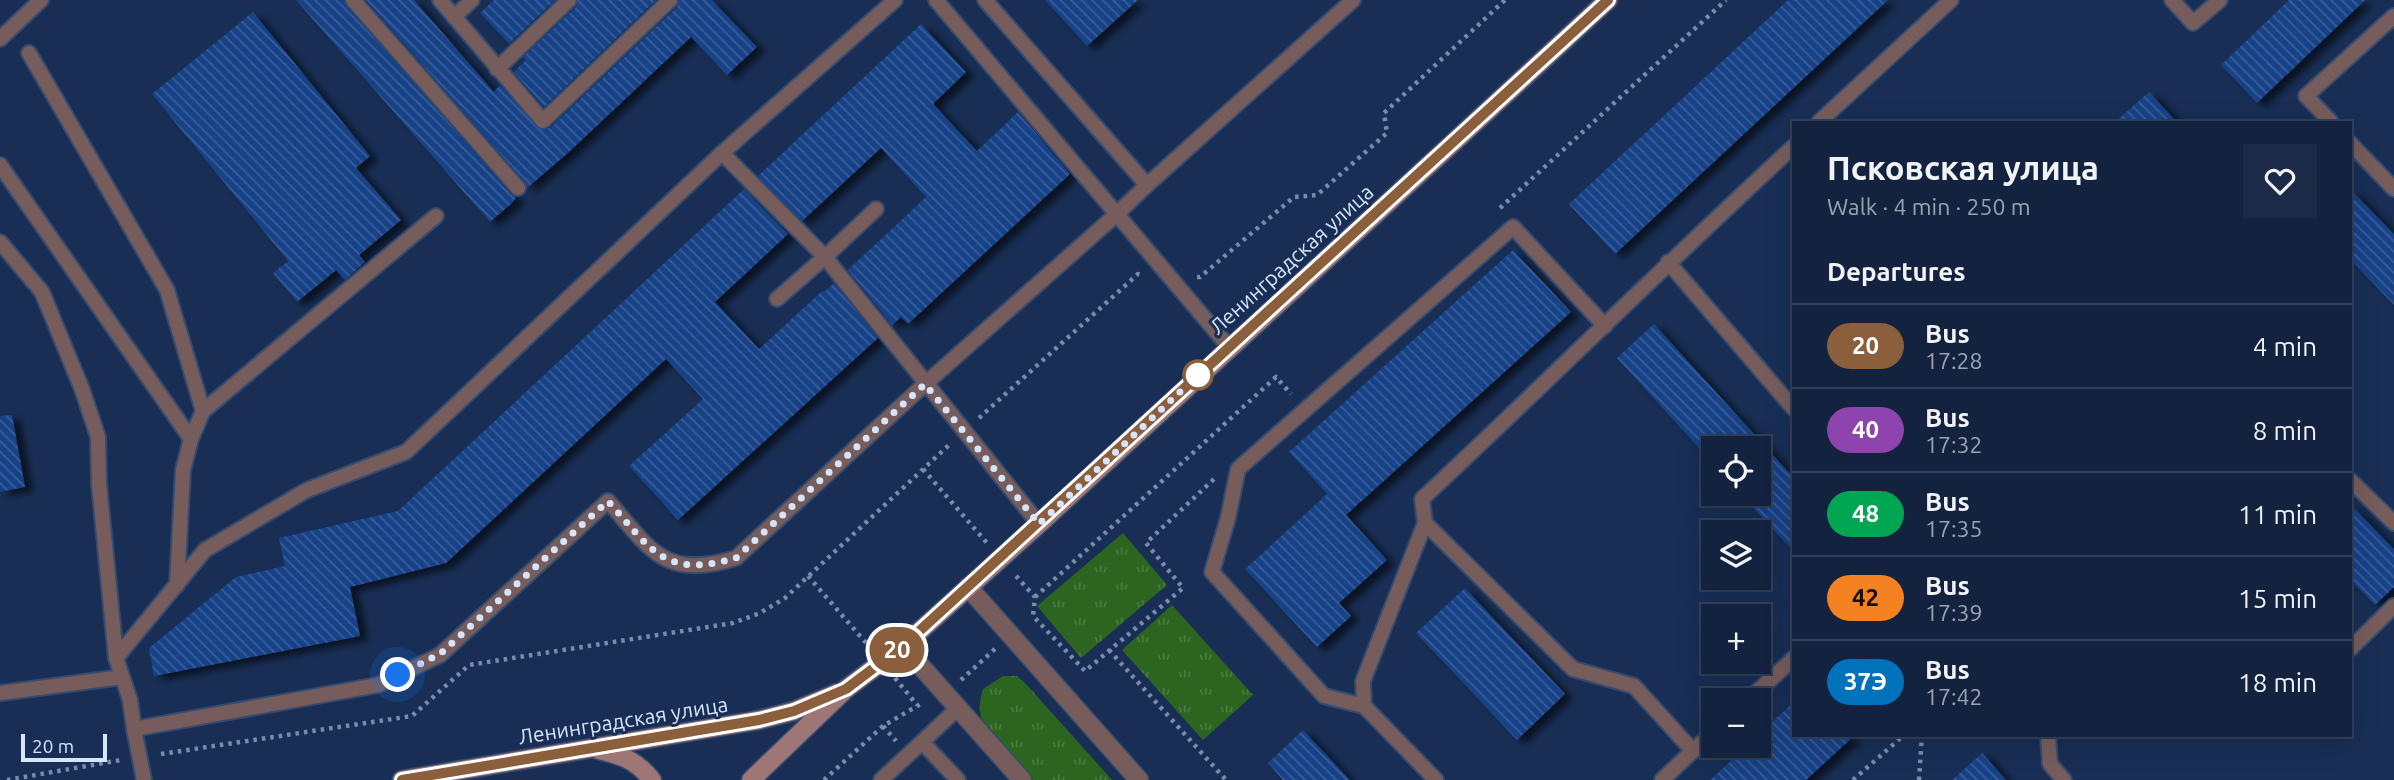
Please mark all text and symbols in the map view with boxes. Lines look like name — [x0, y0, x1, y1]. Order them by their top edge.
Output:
button: heart — [2243, 144, 2317, 218]
text: Псковская улица — [1827, 149, 2099, 186]
street label: Ленинградская улица — [1204, 179, 1378, 339]
text: Walk · 4 min · 250 m — [1827, 194, 2031, 219]
text: Departures — [1827, 257, 1965, 286]
text: Bus — [1925, 319, 1970, 348]
text: 20 — [1852, 332, 1879, 359]
text: 4 min — [2253, 332, 2317, 361]
text: 17:28 — [1925, 348, 1983, 373]
unlabelled marker — [1183, 360, 1213, 390]
text: Bus — [1925, 403, 1970, 432]
text: 40 — [1852, 416, 1879, 443]
text: 8 min — [2253, 416, 2317, 445]
text: 17:32 — [1925, 432, 1983, 457]
map controls — [1701, 436, 1771, 758]
button: locate — [1701, 436, 1771, 506]
text: Bus — [1925, 487, 1970, 516]
text: 48 — [1852, 500, 1879, 527]
text: 11 min — [2238, 500, 2317, 529]
text: 17:35 — [1925, 516, 1983, 541]
button: layers — [1701, 520, 1771, 590]
text: Bus — [1925, 571, 1970, 600]
text: 42 — [1852, 584, 1879, 611]
text: 15 min — [2238, 584, 2317, 613]
text: 17:39 — [1925, 600, 1983, 625]
button: + — [1701, 604, 1771, 674]
line badge: 20 — [866, 627, 928, 673]
text: 20 — [883, 636, 911, 663]
text: Bus — [1925, 655, 1970, 684]
your location — [380, 657, 415, 692]
text: 37Э — [1844, 668, 1887, 695]
text: 18 min — [2238, 668, 2317, 697]
text: 17:42 — [1925, 684, 1983, 709]
button: − — [1701, 688, 1771, 758]
street label: Ленинградская улица — [516, 692, 730, 748]
scale bar — [21, 731, 107, 763]
text: 20 m — [32, 735, 74, 757]

